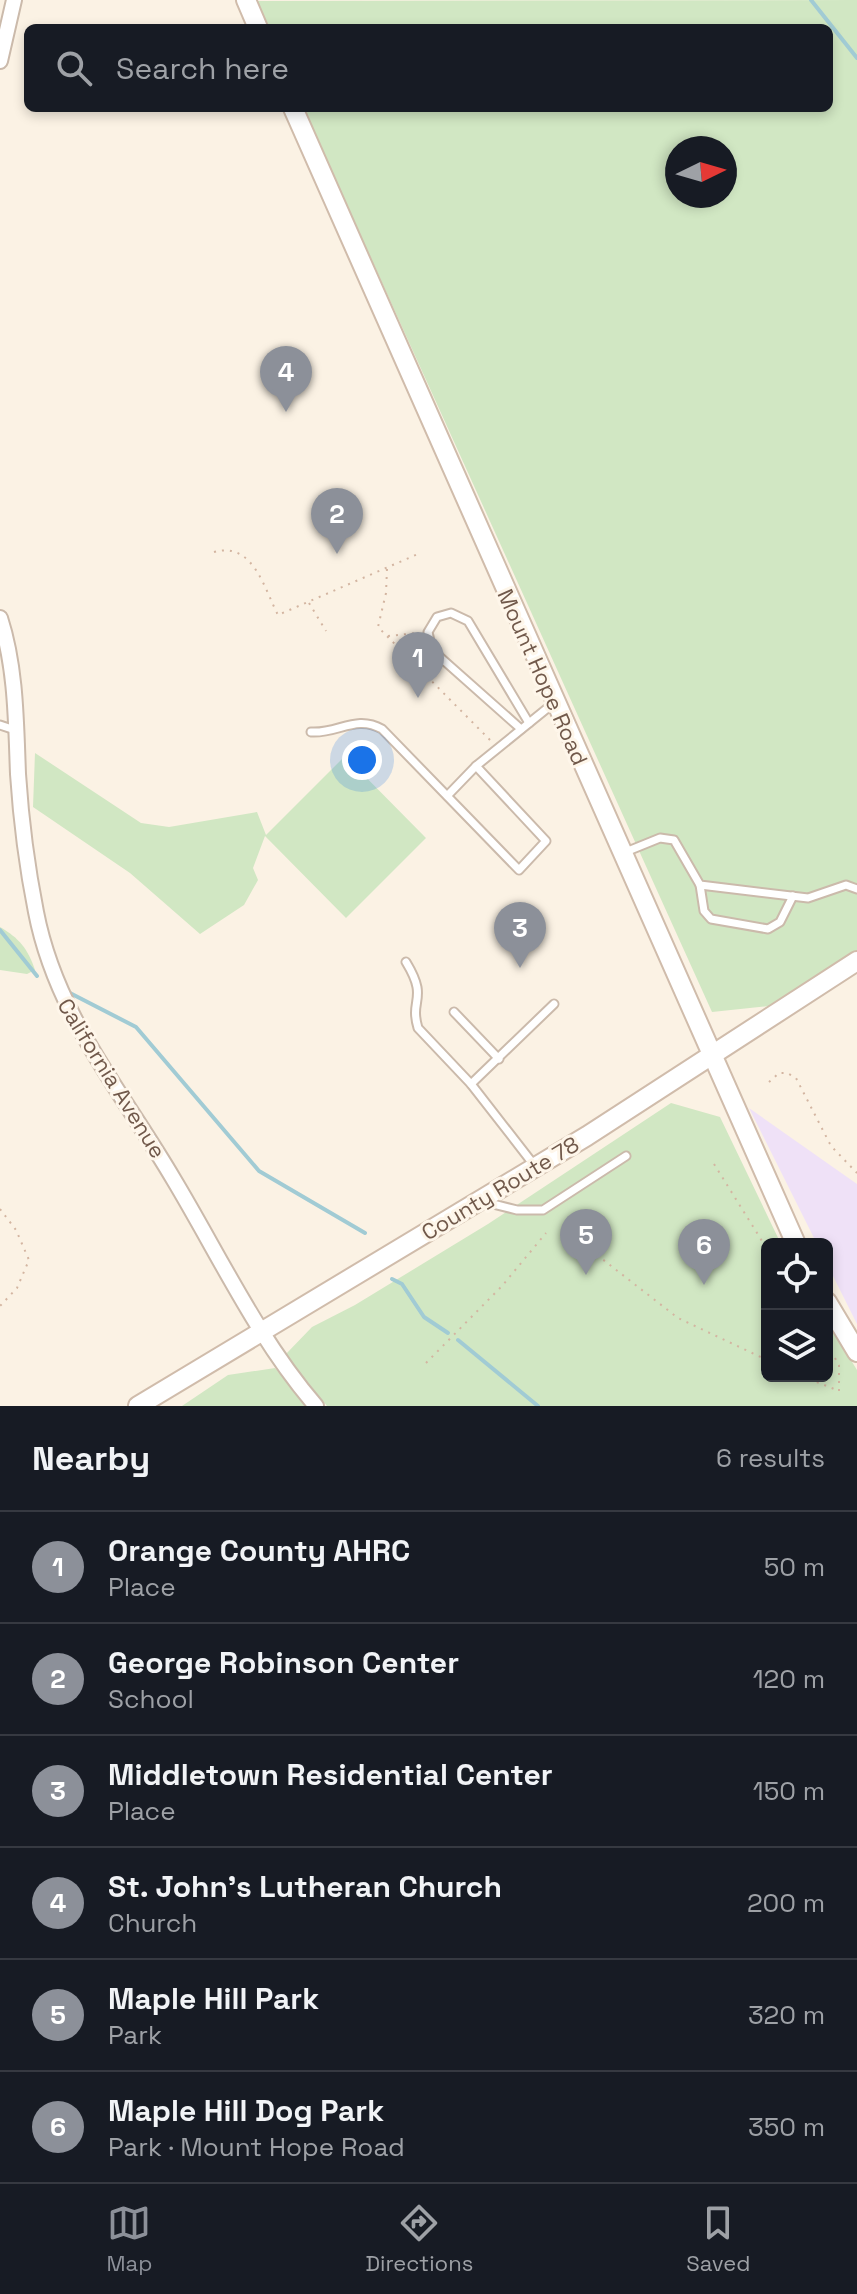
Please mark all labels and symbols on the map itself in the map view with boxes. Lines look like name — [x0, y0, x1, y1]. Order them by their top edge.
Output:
north arrow — [665, 136, 737, 208]
pin: 4 — [260, 346, 312, 412]
pin: 2 — [311, 488, 363, 554]
street label: Mount Hope Road — [492, 585, 594, 769]
pin: 1 — [392, 632, 444, 698]
your location — [342, 740, 382, 780]
pin: 3 — [494, 902, 546, 968]
street label: California Avenue — [52, 993, 172, 1163]
street label: County Route 78 — [416, 1130, 584, 1246]
pin: 5 — [560, 1209, 612, 1275]
pin: 6 — [678, 1219, 730, 1285]

